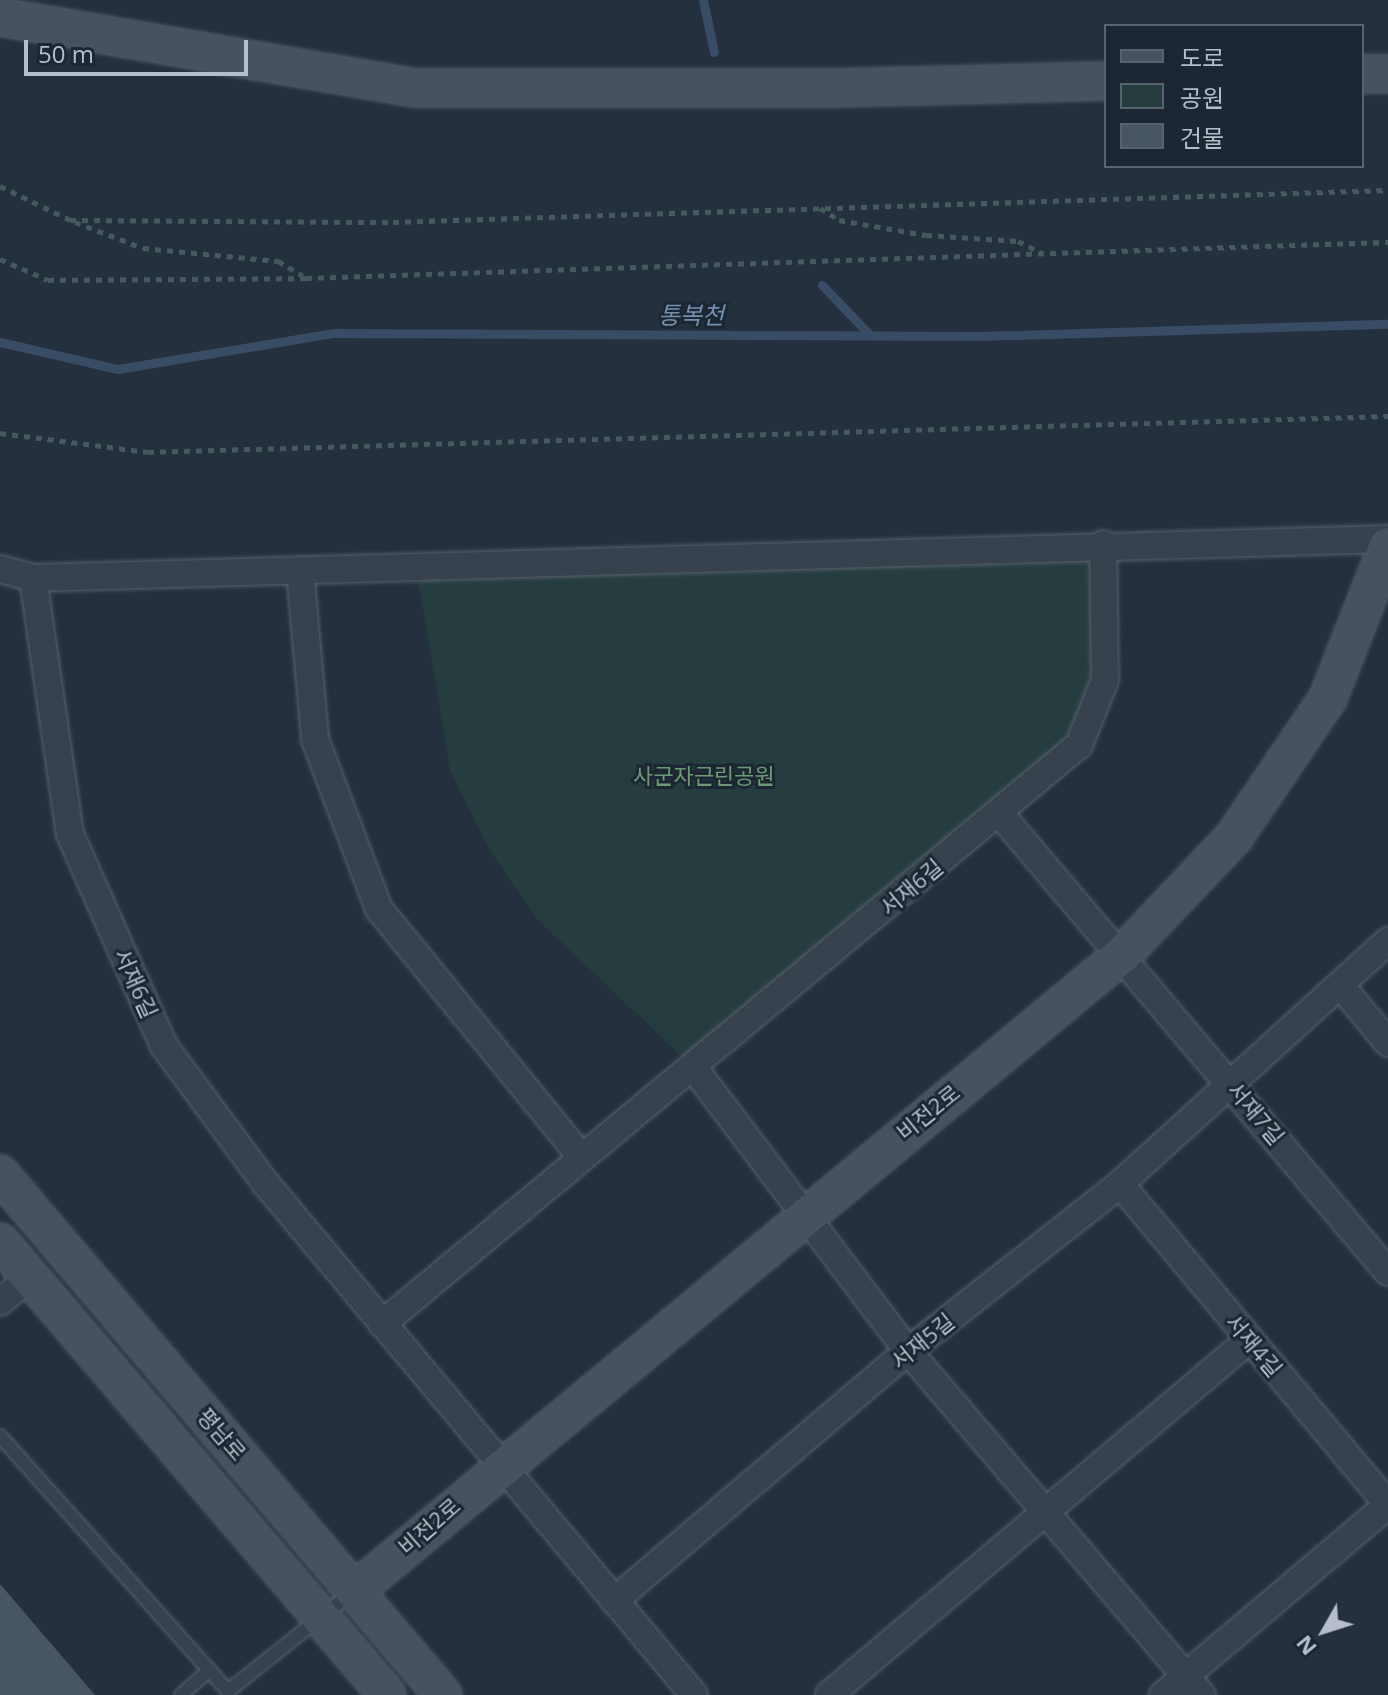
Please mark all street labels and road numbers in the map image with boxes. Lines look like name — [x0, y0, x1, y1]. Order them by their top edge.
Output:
street label: 서재6길 — [874, 853, 948, 921]
street label: 서재6길 — [109, 944, 163, 1022]
street label: 서재7길 — [1222, 1076, 1290, 1150]
street label: 비전2로 — [891, 1079, 965, 1145]
street label: 서재5길 — [885, 1308, 959, 1374]
street label: 서재4길 — [1220, 1308, 1288, 1382]
street label: 평남로 — [192, 1402, 252, 1466]
street label: 비전2로 — [393, 1492, 465, 1560]

